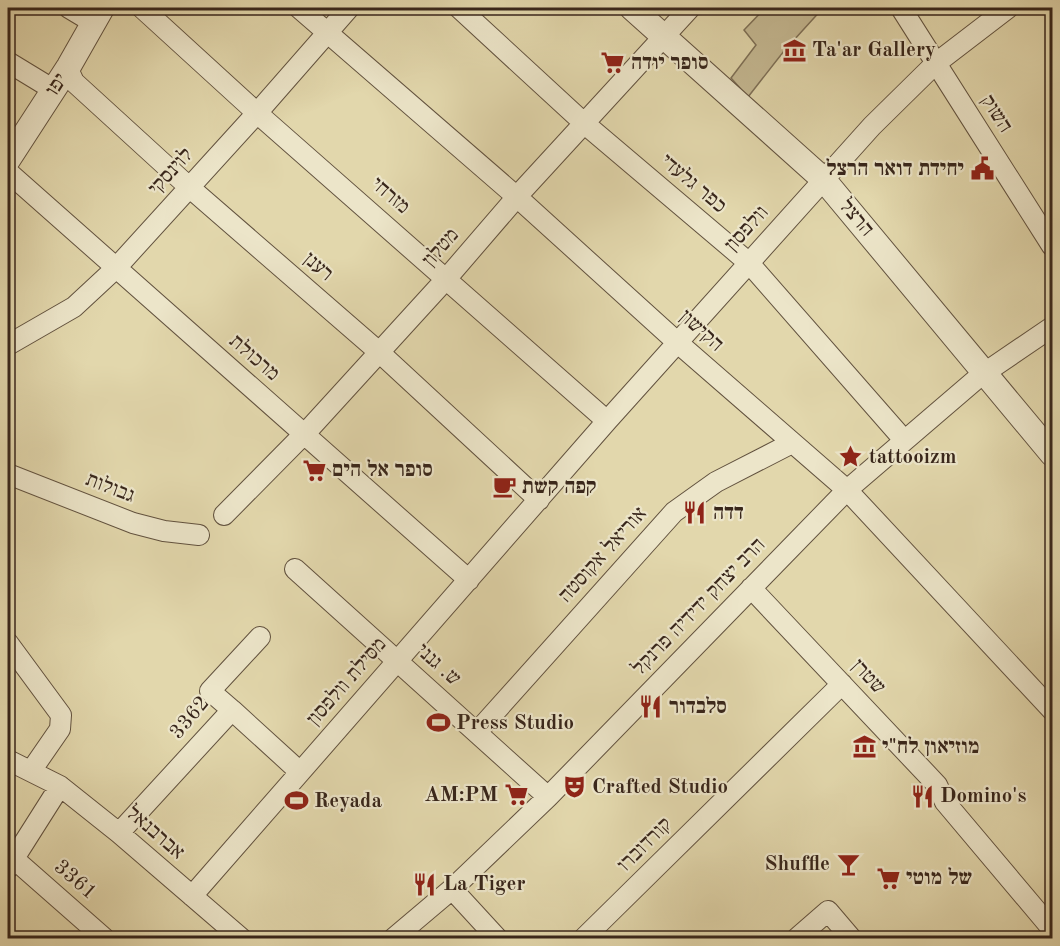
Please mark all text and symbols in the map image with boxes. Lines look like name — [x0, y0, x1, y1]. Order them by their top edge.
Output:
museum icon: Ta'ar Gallery — [781, 37, 807, 63]
place label: Ta'ar Gallery — [812, 40, 936, 61]
supermarket icon: סופר יודה — [600, 50, 626, 76]
place label: סופר יודה — [631, 53, 709, 74]
street label: יפו — [42, 70, 72, 100]
street label: השוק — [976, 91, 1016, 137]
street label: לוינסקי — [144, 144, 197, 200]
street label: כפר גלעדי — [656, 150, 731, 217]
public building icon: יחידת דואר הרצל — [969, 156, 995, 182]
place label: יחידת דואר הרצל — [826, 158, 964, 180]
street label: מזרחי — [367, 174, 413, 218]
street label: הרצל — [835, 195, 878, 241]
street label: וולפסון — [721, 201, 773, 256]
street label: מטלון — [418, 224, 463, 271]
street label: רענן — [299, 249, 337, 285]
street label: הקישון — [675, 306, 727, 356]
street label: מרכולת — [225, 330, 284, 385]
place icon: tattooizm — [838, 444, 864, 470]
place label: tattooizm — [869, 447, 957, 468]
supermarket icon: סופר אל הים — [301, 457, 327, 483]
place label: סופר אל הים — [332, 459, 433, 481]
street label: גבולות — [83, 468, 138, 507]
cafe icon: קפה קשת — [491, 474, 517, 500]
place label: קפה קשת — [522, 477, 596, 498]
restaurant icon: דדה — [682, 500, 708, 526]
street label: אוריאל אקוסטה — [554, 503, 651, 607]
place label: דדה — [713, 503, 744, 524]
street label: הרב יצחק ידידיה פרנקל — [628, 534, 770, 680]
street label: מסילת וולפסון — [303, 633, 391, 730]
street label: ש. גנני — [412, 640, 464, 690]
street label: שטרן — [847, 656, 889, 698]
street label: 3362 — [166, 693, 214, 743]
restaurant icon: סלבדור — [638, 694, 664, 720]
place label: סלבדור — [669, 696, 727, 718]
sports icon: Press Studio — [425, 710, 451, 736]
place label: Press Studio — [456, 713, 574, 734]
museum icon: מוזיאון לח"י — [851, 734, 877, 760]
place label: מוזיאון לח"י — [882, 736, 979, 758]
theatre icon: Crafted Studio — [561, 774, 587, 800]
place label: Crafted Studio — [592, 777, 728, 798]
supermarket icon: AM:PM — [503, 782, 529, 808]
restaurant icon: Domino's — [909, 783, 935, 809]
place label: AM:PM — [424, 785, 498, 806]
place label: Domino's — [940, 786, 1026, 807]
sports icon: Reyada — [283, 788, 309, 814]
place label: Reyada — [314, 791, 382, 812]
street label: אברבנאל — [122, 801, 189, 864]
street label: קורדוברו — [614, 814, 676, 876]
bar icon: Shuffle — [835, 851, 861, 877]
place label: Shuffle — [765, 854, 830, 875]
street label: 3361 — [50, 856, 100, 904]
supermarket icon: של מוטי — [875, 865, 901, 891]
place label: של מוטי — [906, 867, 972, 889]
restaurant icon: La Tiger — [412, 871, 438, 897]
place label: La Tiger — [443, 874, 526, 895]

